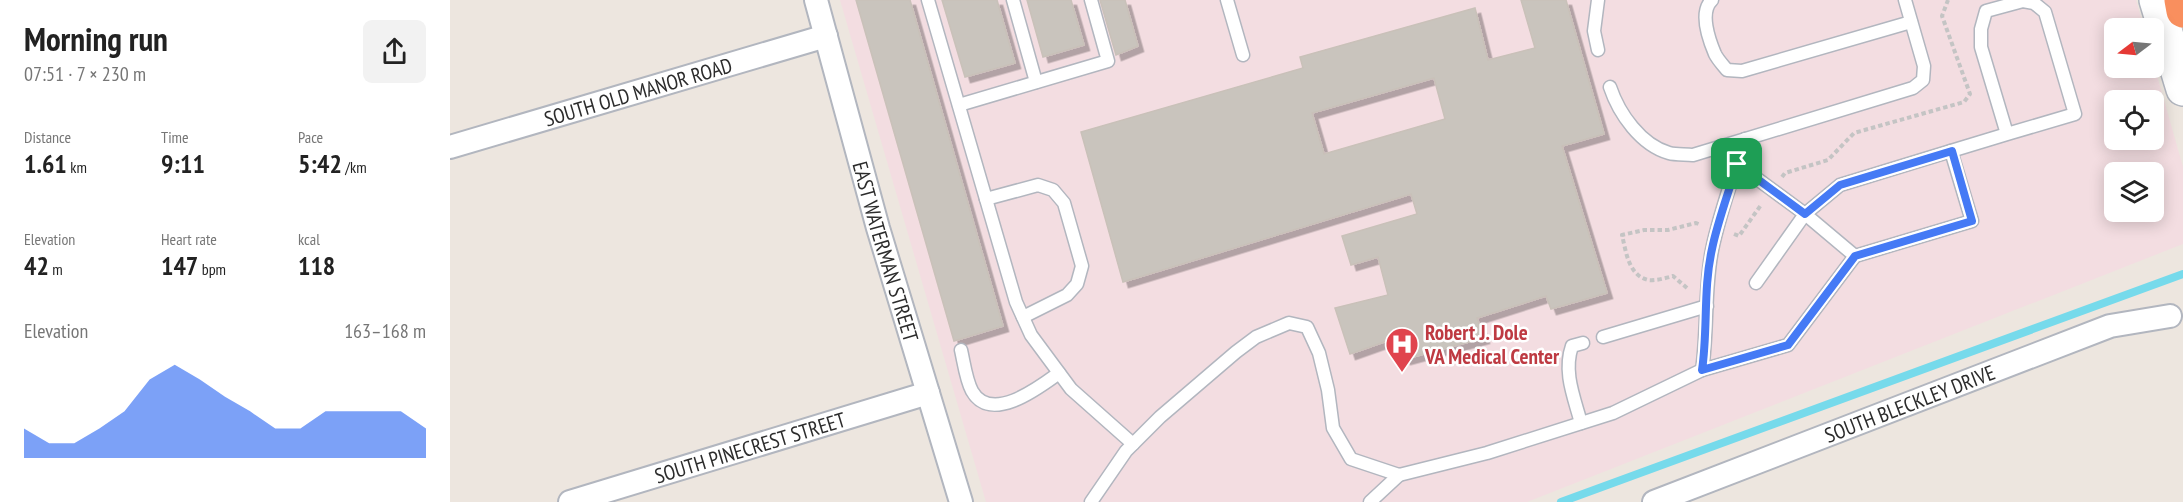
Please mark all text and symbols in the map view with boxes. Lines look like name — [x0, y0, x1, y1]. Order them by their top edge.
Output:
text: Morning run — [24, 17, 168, 60]
north arrow — [2104, 18, 2164, 78]
map controls — [2104, 18, 2164, 222]
button: share — [363, 20, 426, 83]
street label: SOUTH OLD MANOR ROAD — [541, 51, 735, 132]
text: 07:51 · 7 × 230 m — [24, 61, 146, 87]
button: locate — [2104, 90, 2164, 150]
text: Distance — [24, 127, 71, 147]
text: Time — [161, 127, 189, 147]
text: Pace — [298, 127, 323, 147]
pin — [1711, 138, 1762, 189]
text: 1.61 — [24, 147, 67, 180]
text: 9:11 — [161, 147, 205, 180]
text: 5:42 — [298, 147, 342, 180]
icon: arrive — [1720, 147, 1753, 180]
text: km — [67, 157, 87, 177]
text: /km — [342, 157, 367, 177]
street label: EAST WATERMAN STREET — [847, 158, 925, 345]
button: layers — [2104, 162, 2164, 222]
text: Elevation — [24, 229, 75, 249]
text: Heart rate — [161, 229, 217, 249]
text: kcal — [298, 229, 320, 249]
text: 42 — [24, 249, 49, 282]
text: 147 — [161, 249, 198, 282]
text: 118 — [298, 249, 335, 282]
text: m — [49, 259, 63, 279]
text: bpm — [198, 259, 226, 279]
text: Elevation — [24, 318, 88, 344]
text: 163–168 m — [344, 318, 426, 344]
place label: Robert J. Dole VA Medical Center — [1424, 319, 1560, 370]
hospital icon: Robert J. Dole VA Medical Center — [1384, 326, 1420, 373]
street label: SOUTH BLECKLEY DRIVE — [1821, 358, 1999, 448]
street label: SOUTH PINECREST STREET — [651, 405, 849, 489]

